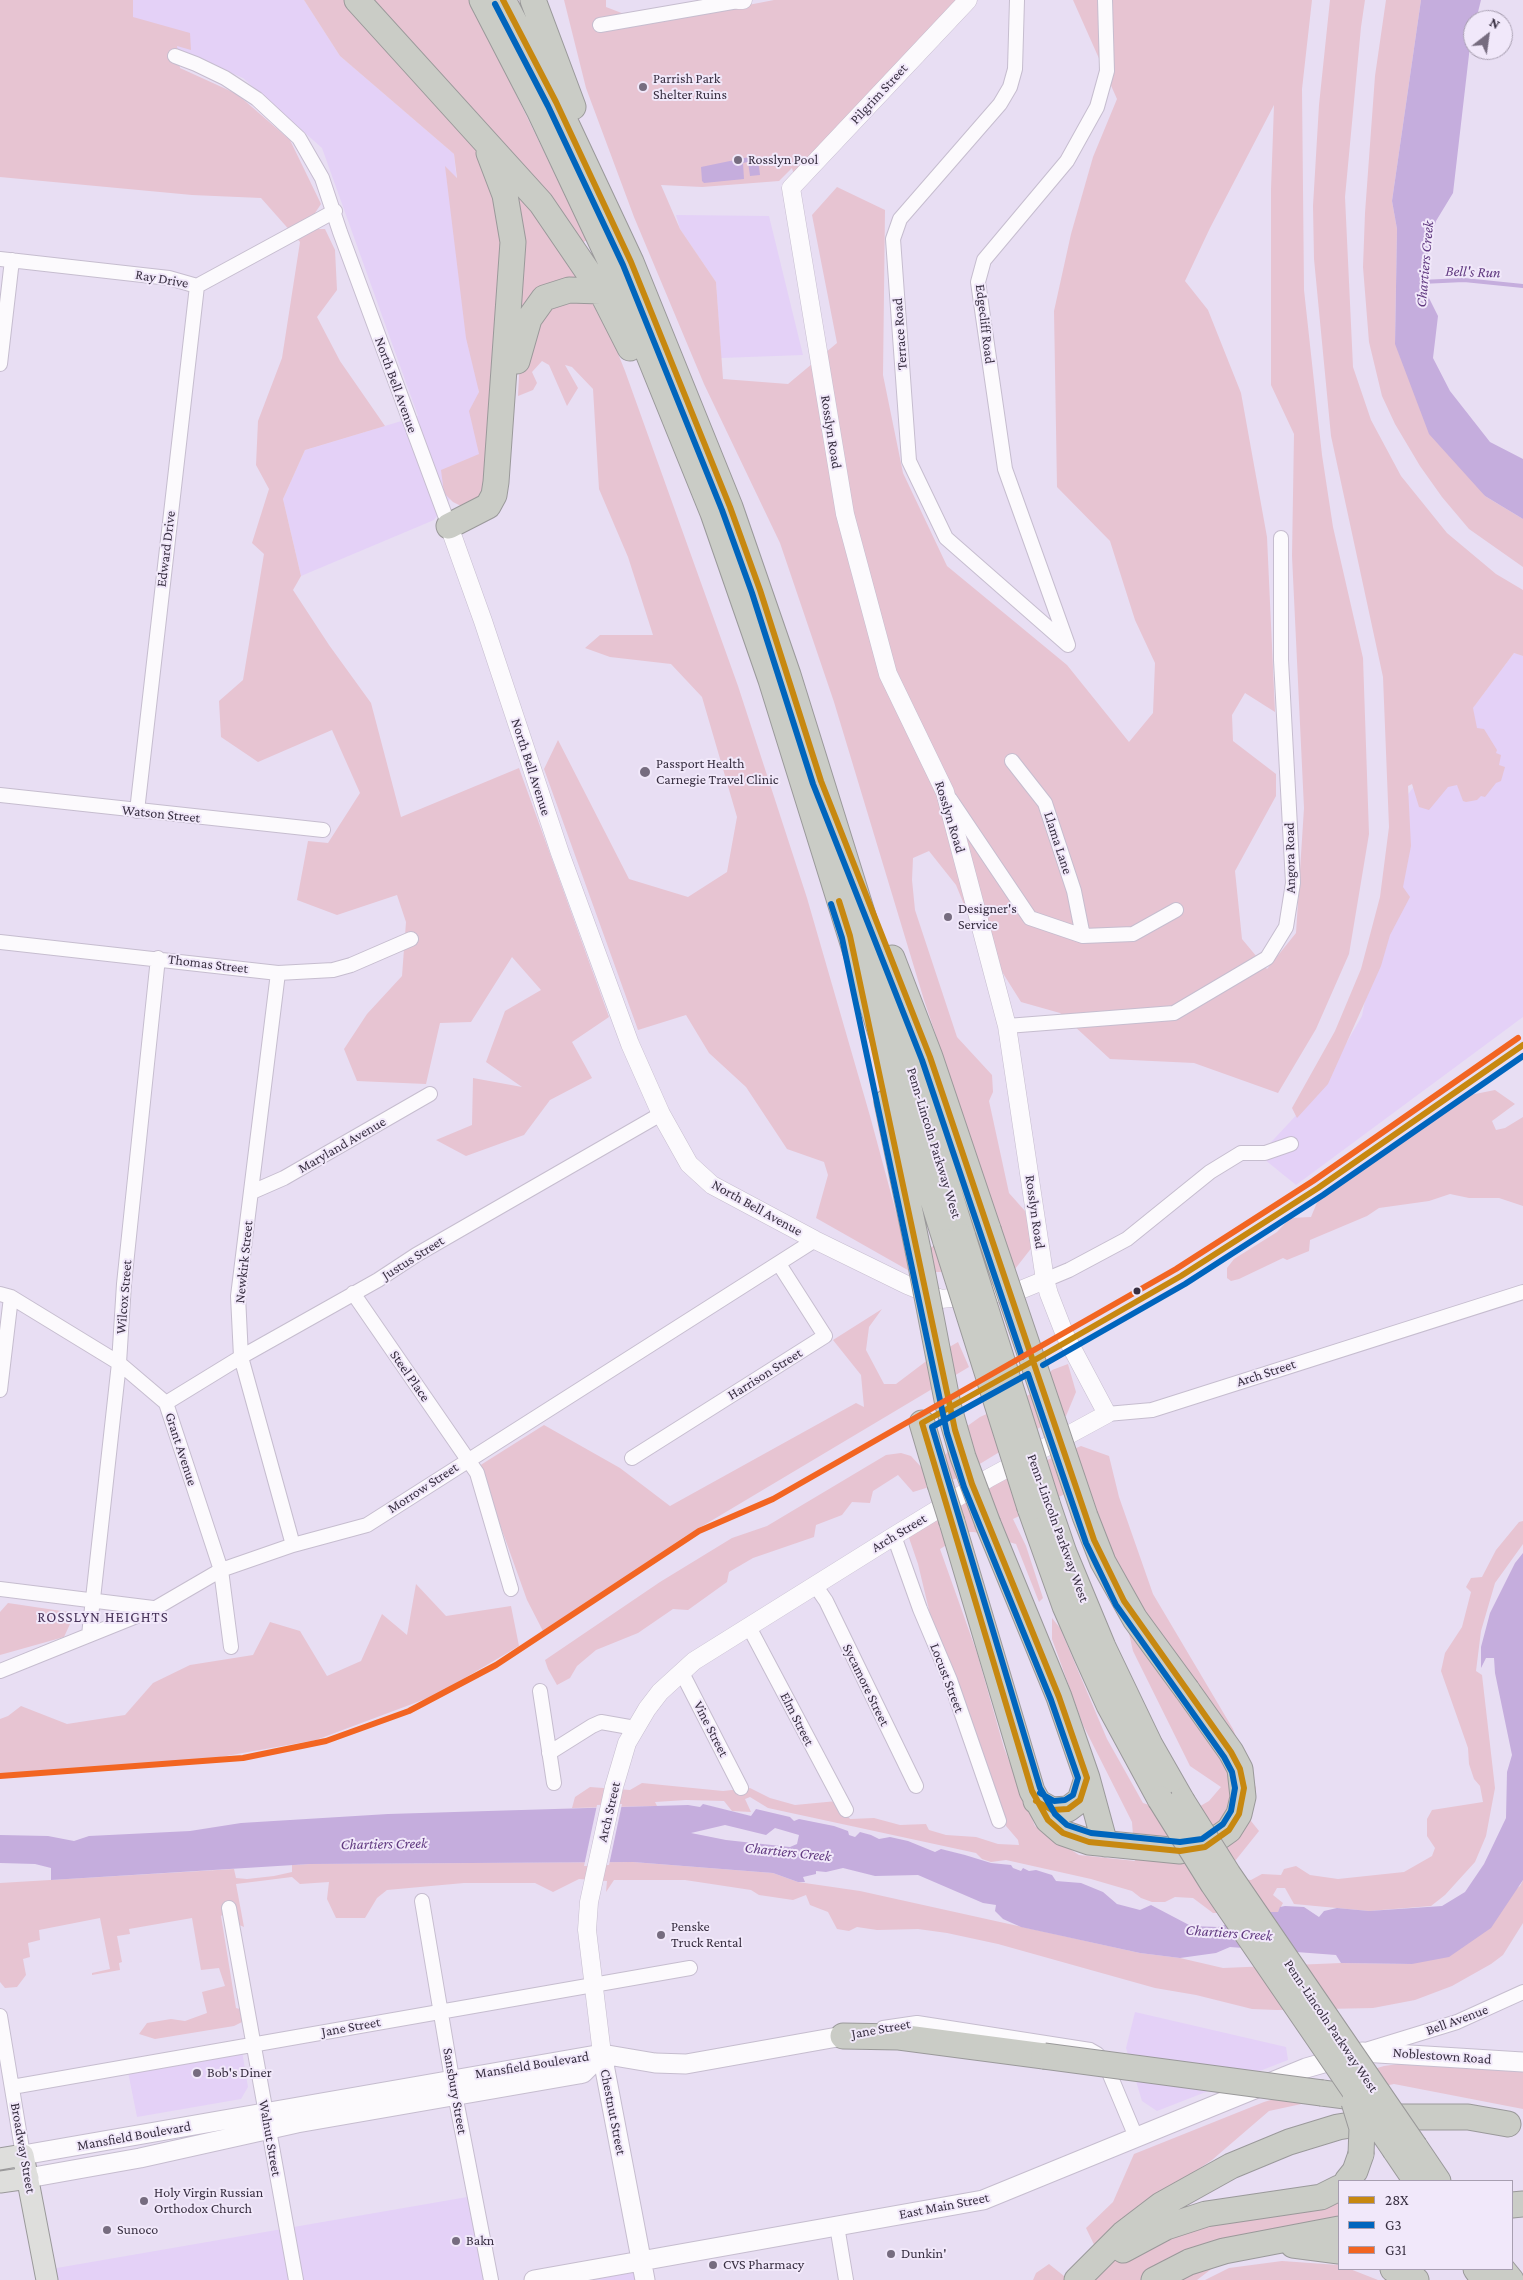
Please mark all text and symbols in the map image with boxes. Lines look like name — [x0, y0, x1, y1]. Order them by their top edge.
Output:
north arrow — [1463, 10, 1513, 60]
text: N — [1487, 14, 1503, 32]
street label: Pilgrim Street — [847, 60, 911, 128]
place label: Parrish Park Shelter Ruins — [653, 71, 727, 104]
marker: Parrish Park Shelter Ruins — [637, 81, 649, 93]
place label: Rosslyn Pool — [748, 152, 818, 168]
marker: Rosslyn Pool — [732, 154, 744, 166]
water label: Chartiers Creek — [1412, 220, 1438, 308]
water label: Bell's Run — [1445, 262, 1501, 282]
street label: Ray Drive — [134, 266, 190, 292]
street label: Edgecliff Road — [972, 283, 998, 365]
street label: Terrace Road — [889, 297, 911, 371]
street label: North Bell Avenue — [371, 335, 421, 435]
street label: Rosslyn Road — [817, 394, 845, 470]
street label: Edward Drive — [153, 510, 179, 588]
street label: North Bell Avenue — [507, 716, 555, 818]
place label: Passport Health Carnegie Travel Clinic — [656, 756, 779, 789]
marker: Passport Health Carnegie Travel Clinic — [638, 765, 652, 779]
street label: Rosslyn Road — [931, 779, 969, 855]
street label: Watson Street — [121, 802, 201, 826]
street label: Llama Lane — [1040, 810, 1076, 876]
street label: Angora Road — [1281, 822, 1299, 894]
place label: Designer's Service — [958, 901, 1017, 934]
marker: Designer's Service — [942, 911, 954, 923]
street label: Thomas Street — [167, 951, 249, 977]
street label: Penn-Lincoln Parkway West — [903, 1066, 965, 1220]
street label: Maryland Avenue — [295, 1113, 389, 1177]
street label: Rosslyn Road — [1022, 1174, 1048, 1250]
street label: North Bell Avenue — [709, 1176, 805, 1240]
street label: Newkirk Street — [231, 1220, 257, 1304]
street label: Justus Street — [379, 1232, 447, 1284]
street label: Wilcox Street — [112, 1259, 136, 1335]
unlabelled marker — [1132, 1286, 1142, 1296]
street label: Harrison Street — [725, 1344, 805, 1404]
street label: Steel Place — [386, 1347, 434, 1405]
street label: Arch Street — [1234, 1356, 1298, 1390]
street label: Grant Avenue — [161, 1410, 201, 1488]
street label: Penn-Lincoln Parkway West — [1023, 1452, 1093, 1604]
street label: Morrow Street — [385, 1459, 461, 1517]
street label: Arch Street — [868, 1510, 930, 1556]
district label: ROSSLYN HEIGHTS — [35, 1608, 171, 1626]
street label: Sycamore Street — [839, 1641, 893, 1729]
street label: Locust Street — [926, 1641, 968, 1715]
street label: Elm Street — [776, 1689, 818, 1749]
street label: Vine Street — [690, 1698, 732, 1760]
street label: Arch Street — [594, 1780, 624, 1844]
water label: Chartiers Creek — [340, 1834, 428, 1854]
water label: Chartiers Creek — [744, 1839, 832, 1865]
place label: Penske Truck Rental — [671, 1919, 742, 1951]
water label: Chartiers Creek — [1185, 1921, 1273, 1945]
marker: Penske Truck Rental — [655, 1929, 667, 1941]
street label: Penn-Lincoln Parkway West — [1280, 1956, 1382, 2096]
street label: Bell Avenue — [1424, 2001, 1490, 2039]
street label: Jane Street — [320, 2014, 382, 2040]
street label: Jane Street — [850, 2016, 912, 2042]
street label: Noblestown Road — [1392, 2044, 1492, 2068]
street label: Sansbury Street — [439, 2046, 471, 2136]
street label: Mansfield Boulevard — [474, 2048, 590, 2082]
place label: Bob's Diner — [207, 2065, 272, 2081]
marker: Bob's Diner — [191, 2067, 203, 2079]
street label: Chestnut Street — [596, 2068, 630, 2156]
street label: Walnut Street — [255, 2098, 285, 2178]
street label: Broadway Street — [7, 2101, 39, 2195]
street label: Mansfield Boulevard — [76, 2118, 192, 2154]
legend — [1338, 2180, 1513, 2270]
place label: Holy Virgin Russian Orthodox Church — [154, 2185, 263, 2218]
street label: East Main Street — [897, 2189, 991, 2223]
text: 28X — [1385, 2192, 1409, 2208]
marker: Holy Virgin Russian Orthodox Church — [138, 2195, 150, 2207]
text: G3 — [1385, 2217, 1402, 2233]
place label: Sunoco — [117, 2222, 158, 2238]
marker: Sunoco — [101, 2224, 113, 2236]
place label: Bakn — [466, 2233, 494, 2249]
marker: Bakn — [450, 2235, 462, 2247]
text: G31 — [1385, 2242, 1407, 2258]
place label: Dunkin' — [901, 2246, 946, 2262]
marker: Dunkin' — [885, 2248, 897, 2260]
place label: CVS Pharmacy — [723, 2257, 804, 2273]
marker: CVS Pharmacy — [707, 2259, 719, 2271]

